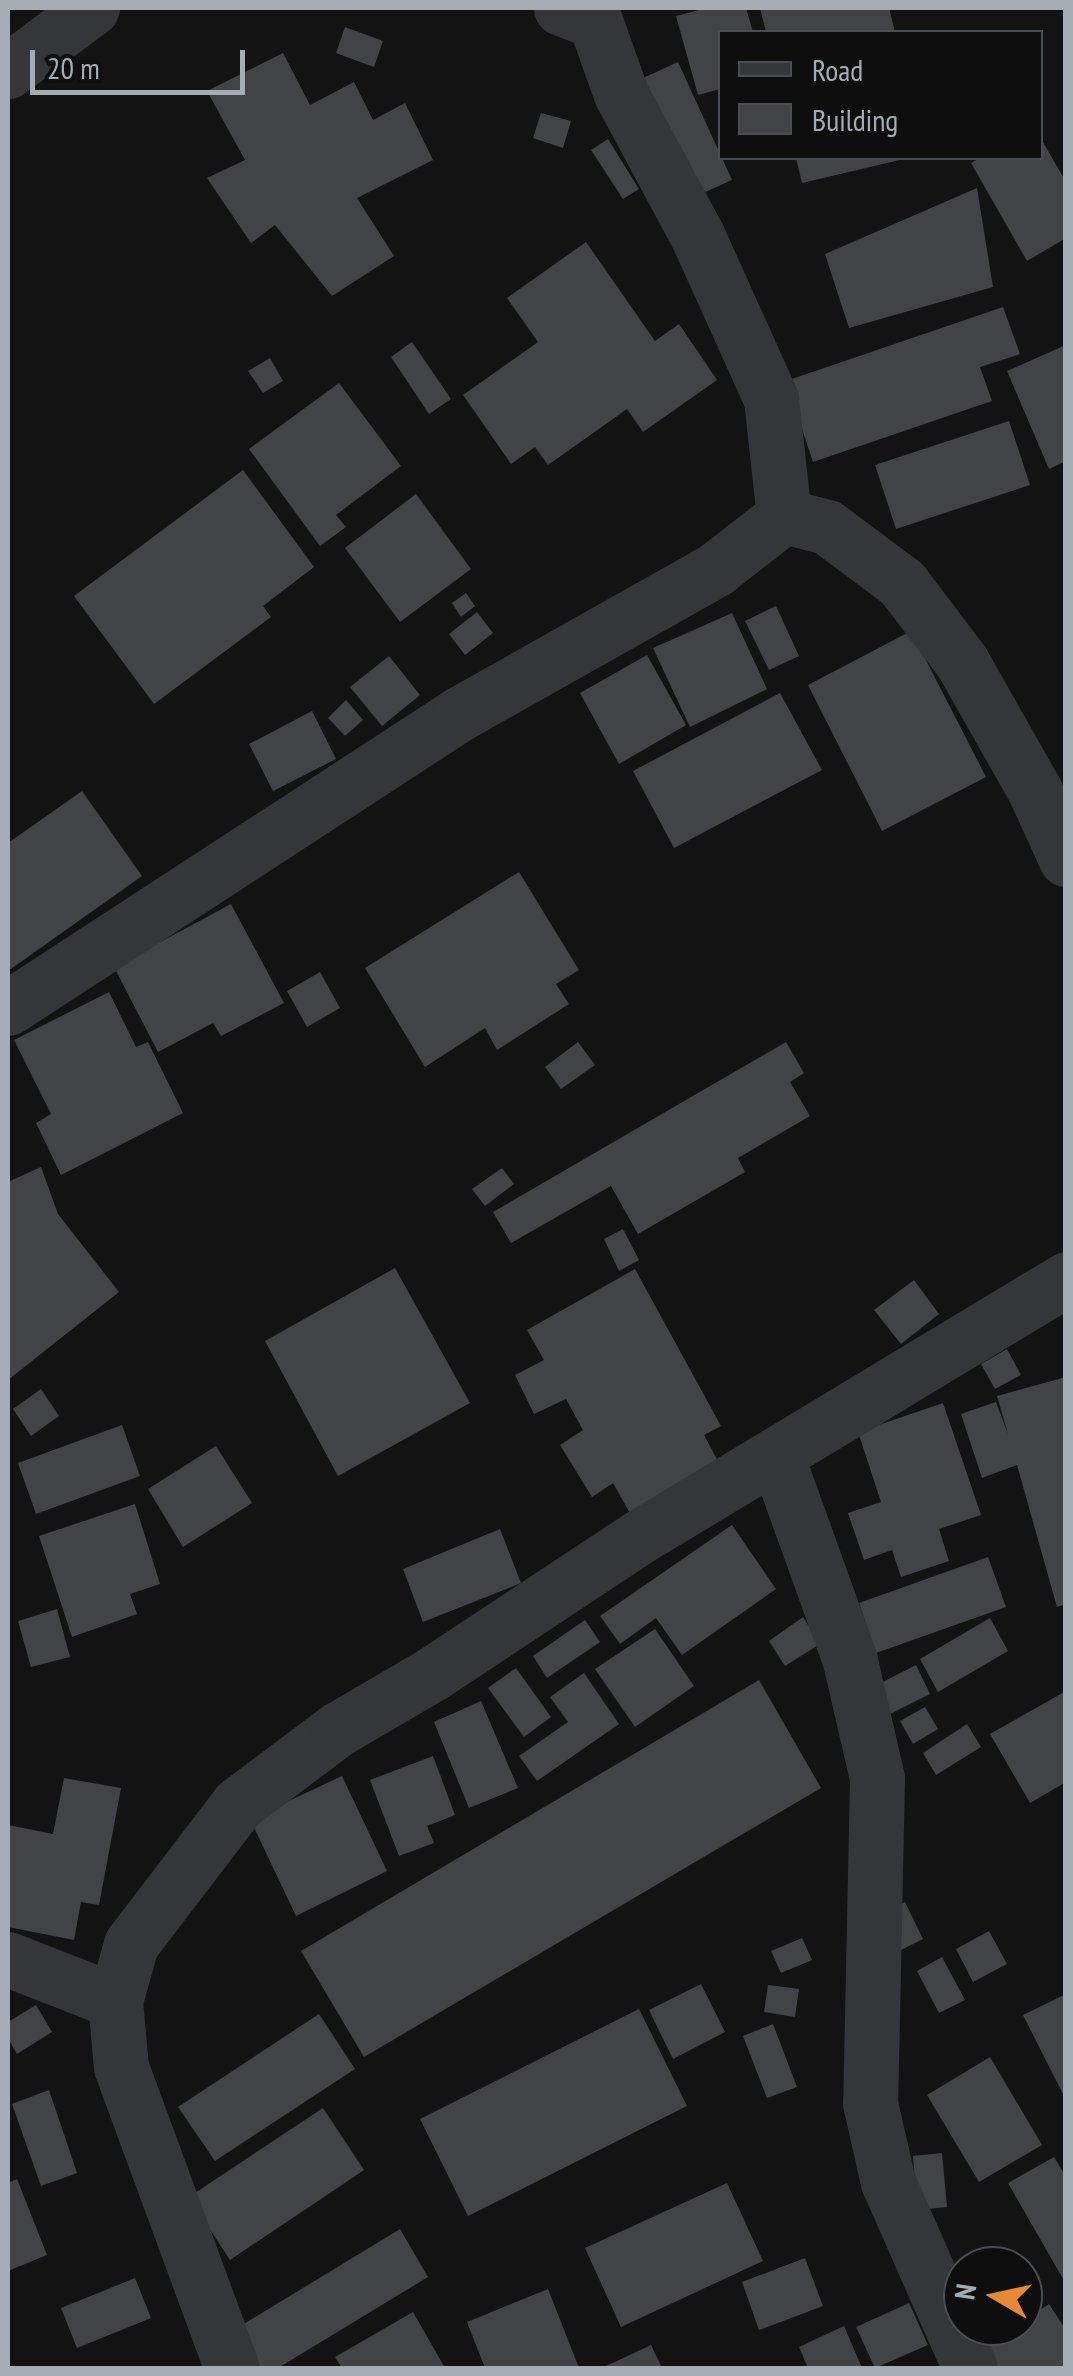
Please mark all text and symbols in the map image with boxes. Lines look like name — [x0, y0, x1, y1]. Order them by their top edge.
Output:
scale bar — [35, 30, 250, 92]
legend — [718, 30, 1043, 160]
text: 20 m — [47, 48, 100, 87]
text: Road — [812, 50, 863, 89]
text: Building — [812, 100, 898, 139]
north arrow — [943, 2246, 1043, 2346]
text: N — [945, 2281, 984, 2302]

